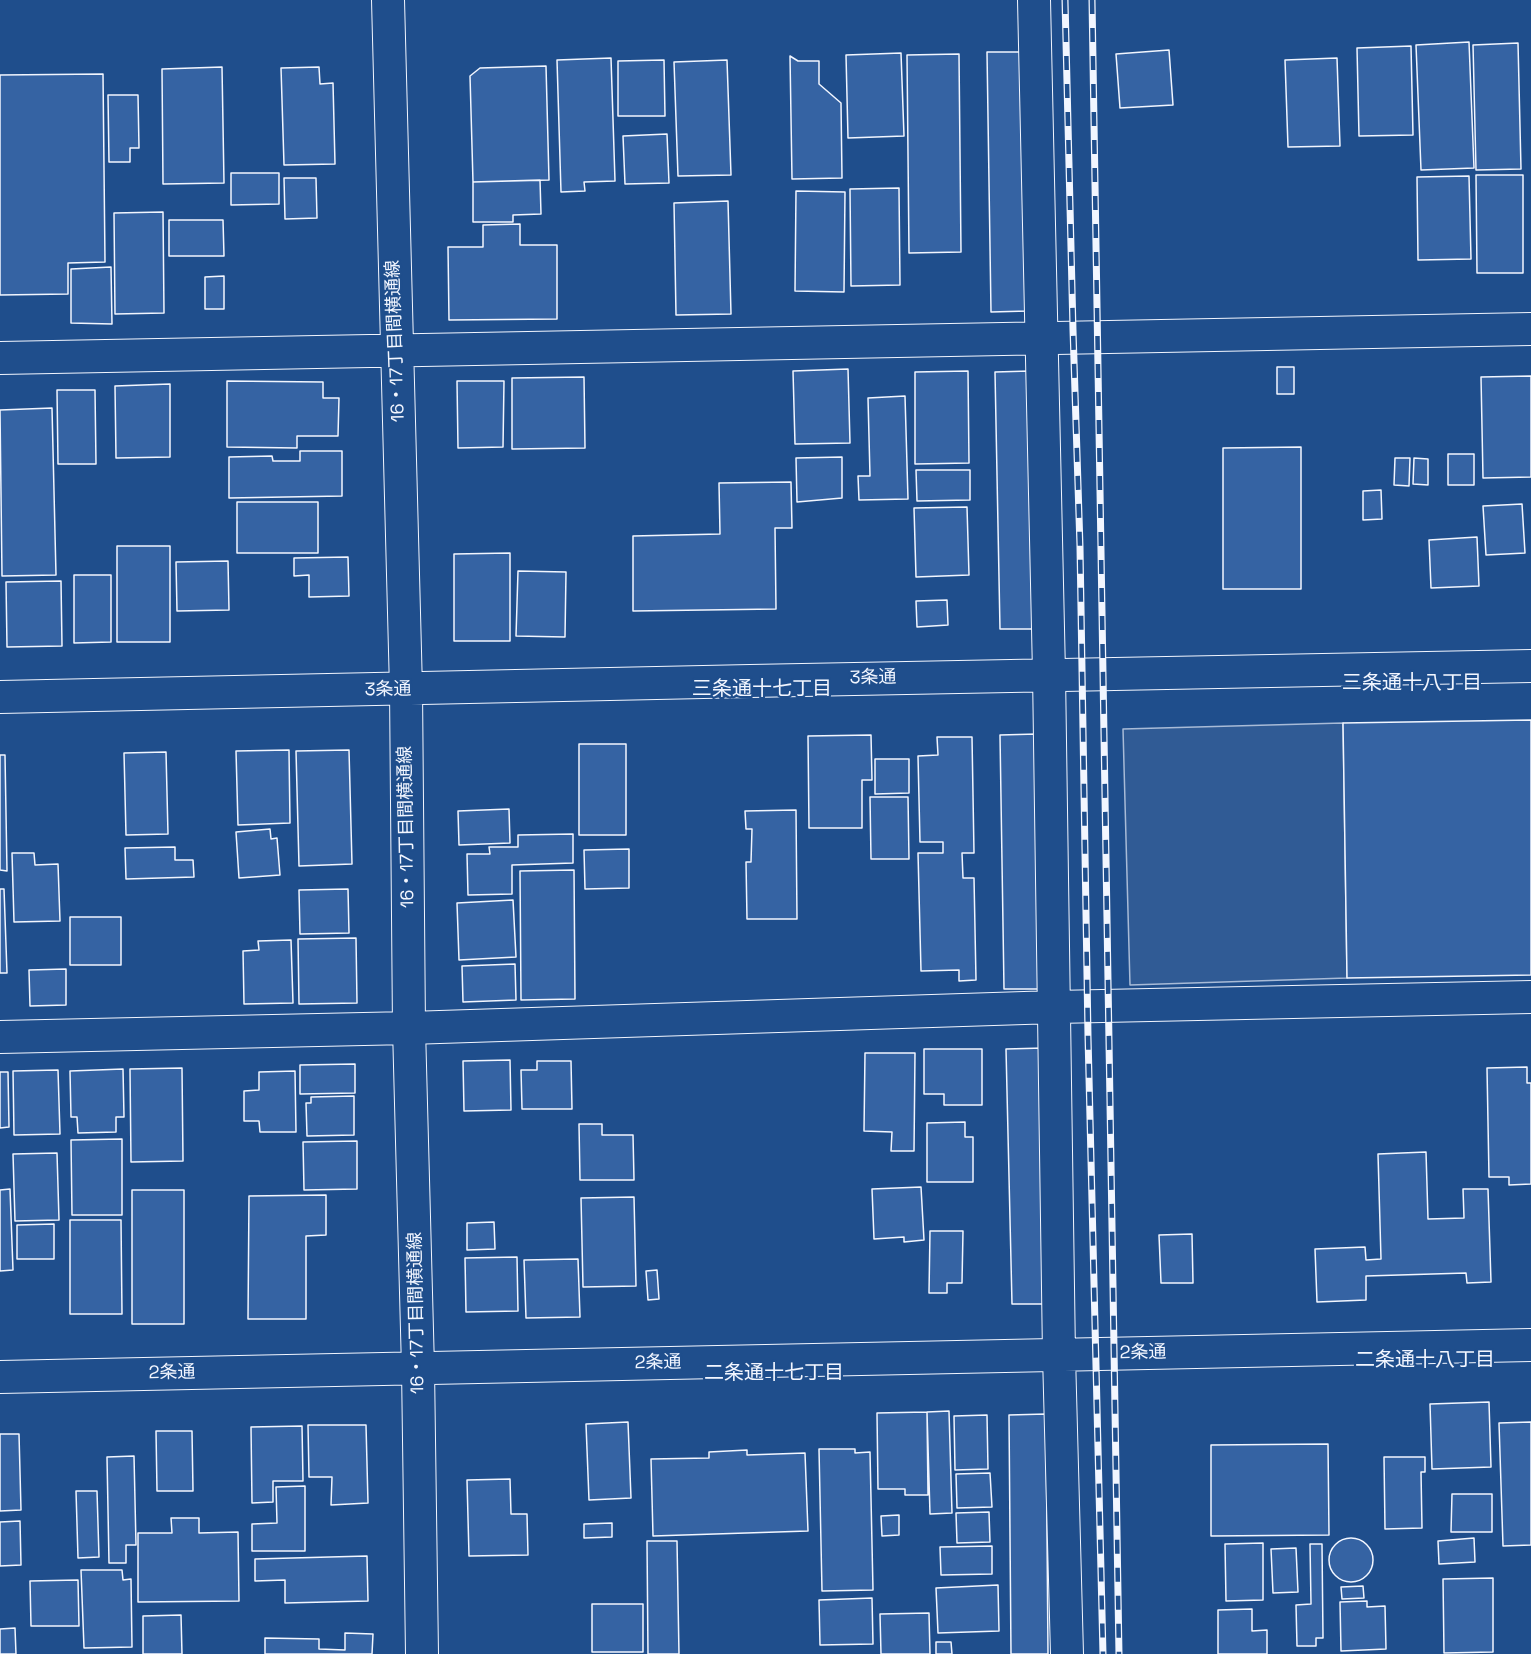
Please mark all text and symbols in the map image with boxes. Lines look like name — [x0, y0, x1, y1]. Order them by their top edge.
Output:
street label: 16・17丁目間横通線 — [382, 260, 410, 422]
street label: 3条通 — [849, 667, 897, 689]
district label: 三条通十八丁目 — [1342, 672, 1482, 696]
district label: 三条通十七丁目 — [692, 678, 832, 702]
street label: 3条通 — [364, 679, 412, 701]
street label: 16・17丁目間横通線 — [395, 746, 419, 908]
street label: 16・17丁目間横通線 — [405, 1232, 429, 1394]
street label: 2条通 — [1119, 1342, 1167, 1364]
district label: 二条通十八丁目 — [1355, 1349, 1495, 1373]
street label: 2条通 — [634, 1352, 682, 1374]
street label: 2条通 — [148, 1362, 196, 1384]
district label: 二条通十七丁目 — [704, 1362, 844, 1386]

